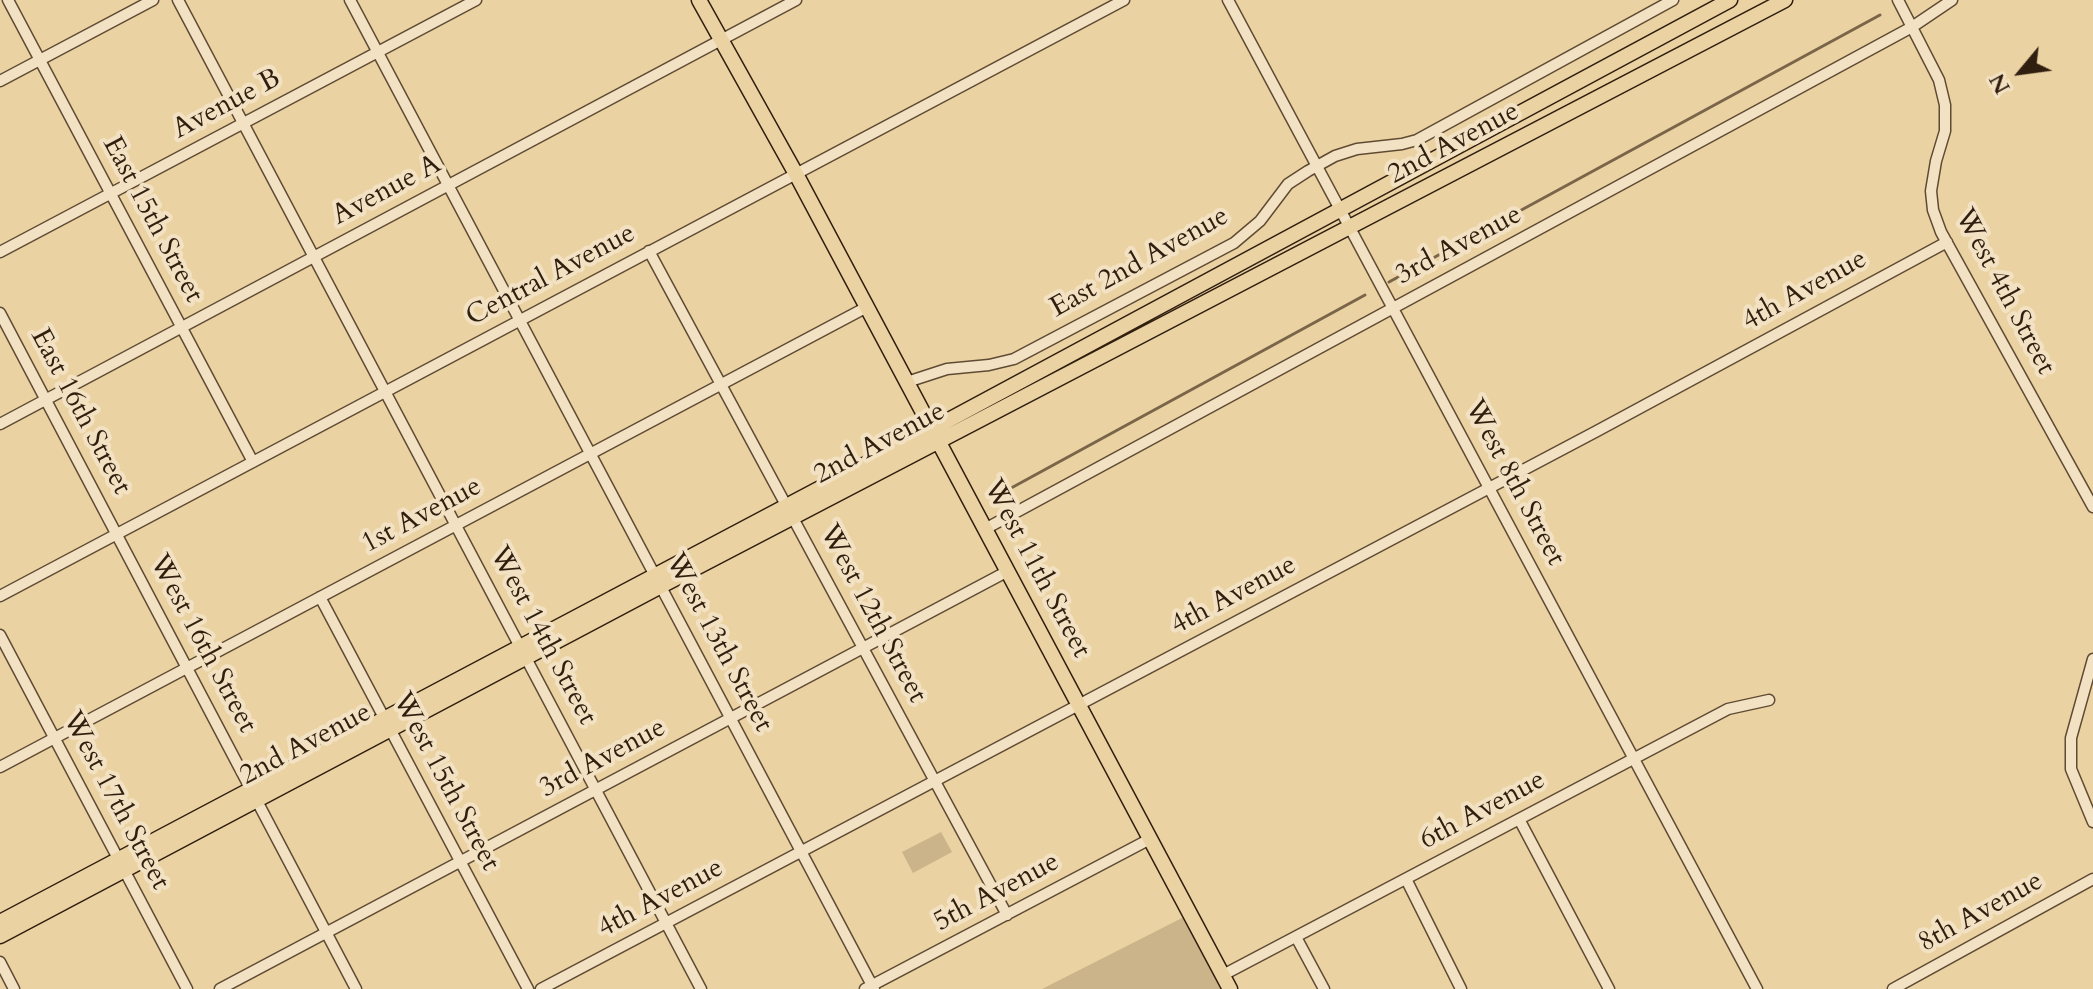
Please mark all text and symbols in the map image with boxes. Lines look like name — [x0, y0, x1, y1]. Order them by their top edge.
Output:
north arrow — [1981, 32, 2061, 112]
street label: Avenue B — [167, 63, 287, 147]
text: N — [1982, 68, 2018, 99]
street label: 2nd Avenue — [1383, 95, 1525, 193]
street label: East 15th Street — [94, 131, 210, 309]
street label: Avenue A — [327, 148, 447, 234]
street label: 3rd Avenue — [1390, 199, 1528, 293]
street label: East 2nd Avenue — [1045, 200, 1235, 326]
street label: West 4th Street — [1946, 203, 2062, 381]
street label: Central Avenue — [461, 217, 641, 335]
street label: 4th Avenue — [1737, 243, 1873, 339]
street label: East 16th Street — [22, 323, 138, 501]
street label: West 8th Street — [1456, 394, 1572, 572]
street label: 2nd Avenue — [809, 395, 951, 493]
street label: 1st Avenue — [356, 470, 488, 562]
street label: West 11th Street — [975, 474, 1097, 664]
street label: West 12th Street — [811, 519, 933, 709]
street label: West 14th Street — [481, 541, 603, 731]
street label: West 13th Street — [657, 548, 779, 738]
street label: West 16th Street — [141, 549, 263, 739]
street label: 4th Avenue — [1166, 549, 1302, 643]
street label: West 15th Street — [384, 687, 506, 877]
street label: 2nd Avenue — [235, 696, 377, 794]
street label: West 17th Street — [54, 706, 176, 896]
street label: 3rd Avenue — [534, 712, 672, 806]
street label: 6th Avenue — [1415, 764, 1551, 858]
street label: 5th Avenue — [929, 846, 1065, 940]
street label: 4th Avenue — [593, 852, 729, 946]
street label: 8th Avenue — [1913, 865, 2049, 961]

